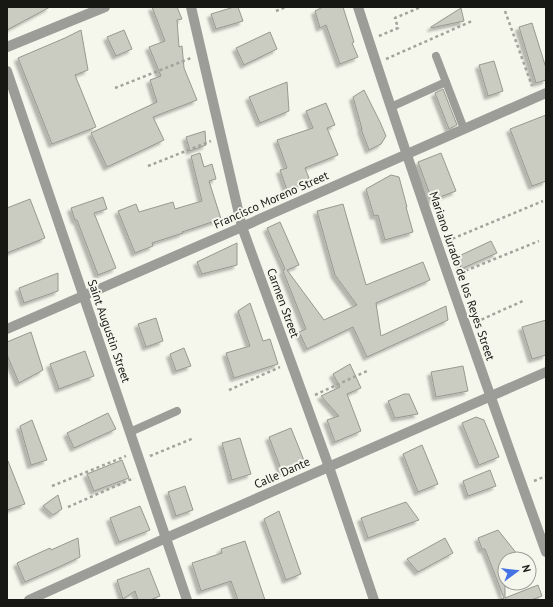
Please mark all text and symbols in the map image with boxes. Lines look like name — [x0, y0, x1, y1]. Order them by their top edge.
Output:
street label: Francisco Moreno Street — [211, 167, 331, 232]
street label: Mariano Jurado de los Reyes Street — [426, 189, 499, 362]
street label: Carmen Street — [264, 266, 303, 340]
street label: Saint Augustin Street — [85, 277, 134, 384]
street label: Calle Dante — [252, 454, 312, 491]
north arrow — [497, 551, 537, 591]
text: N — [519, 563, 534, 574]

